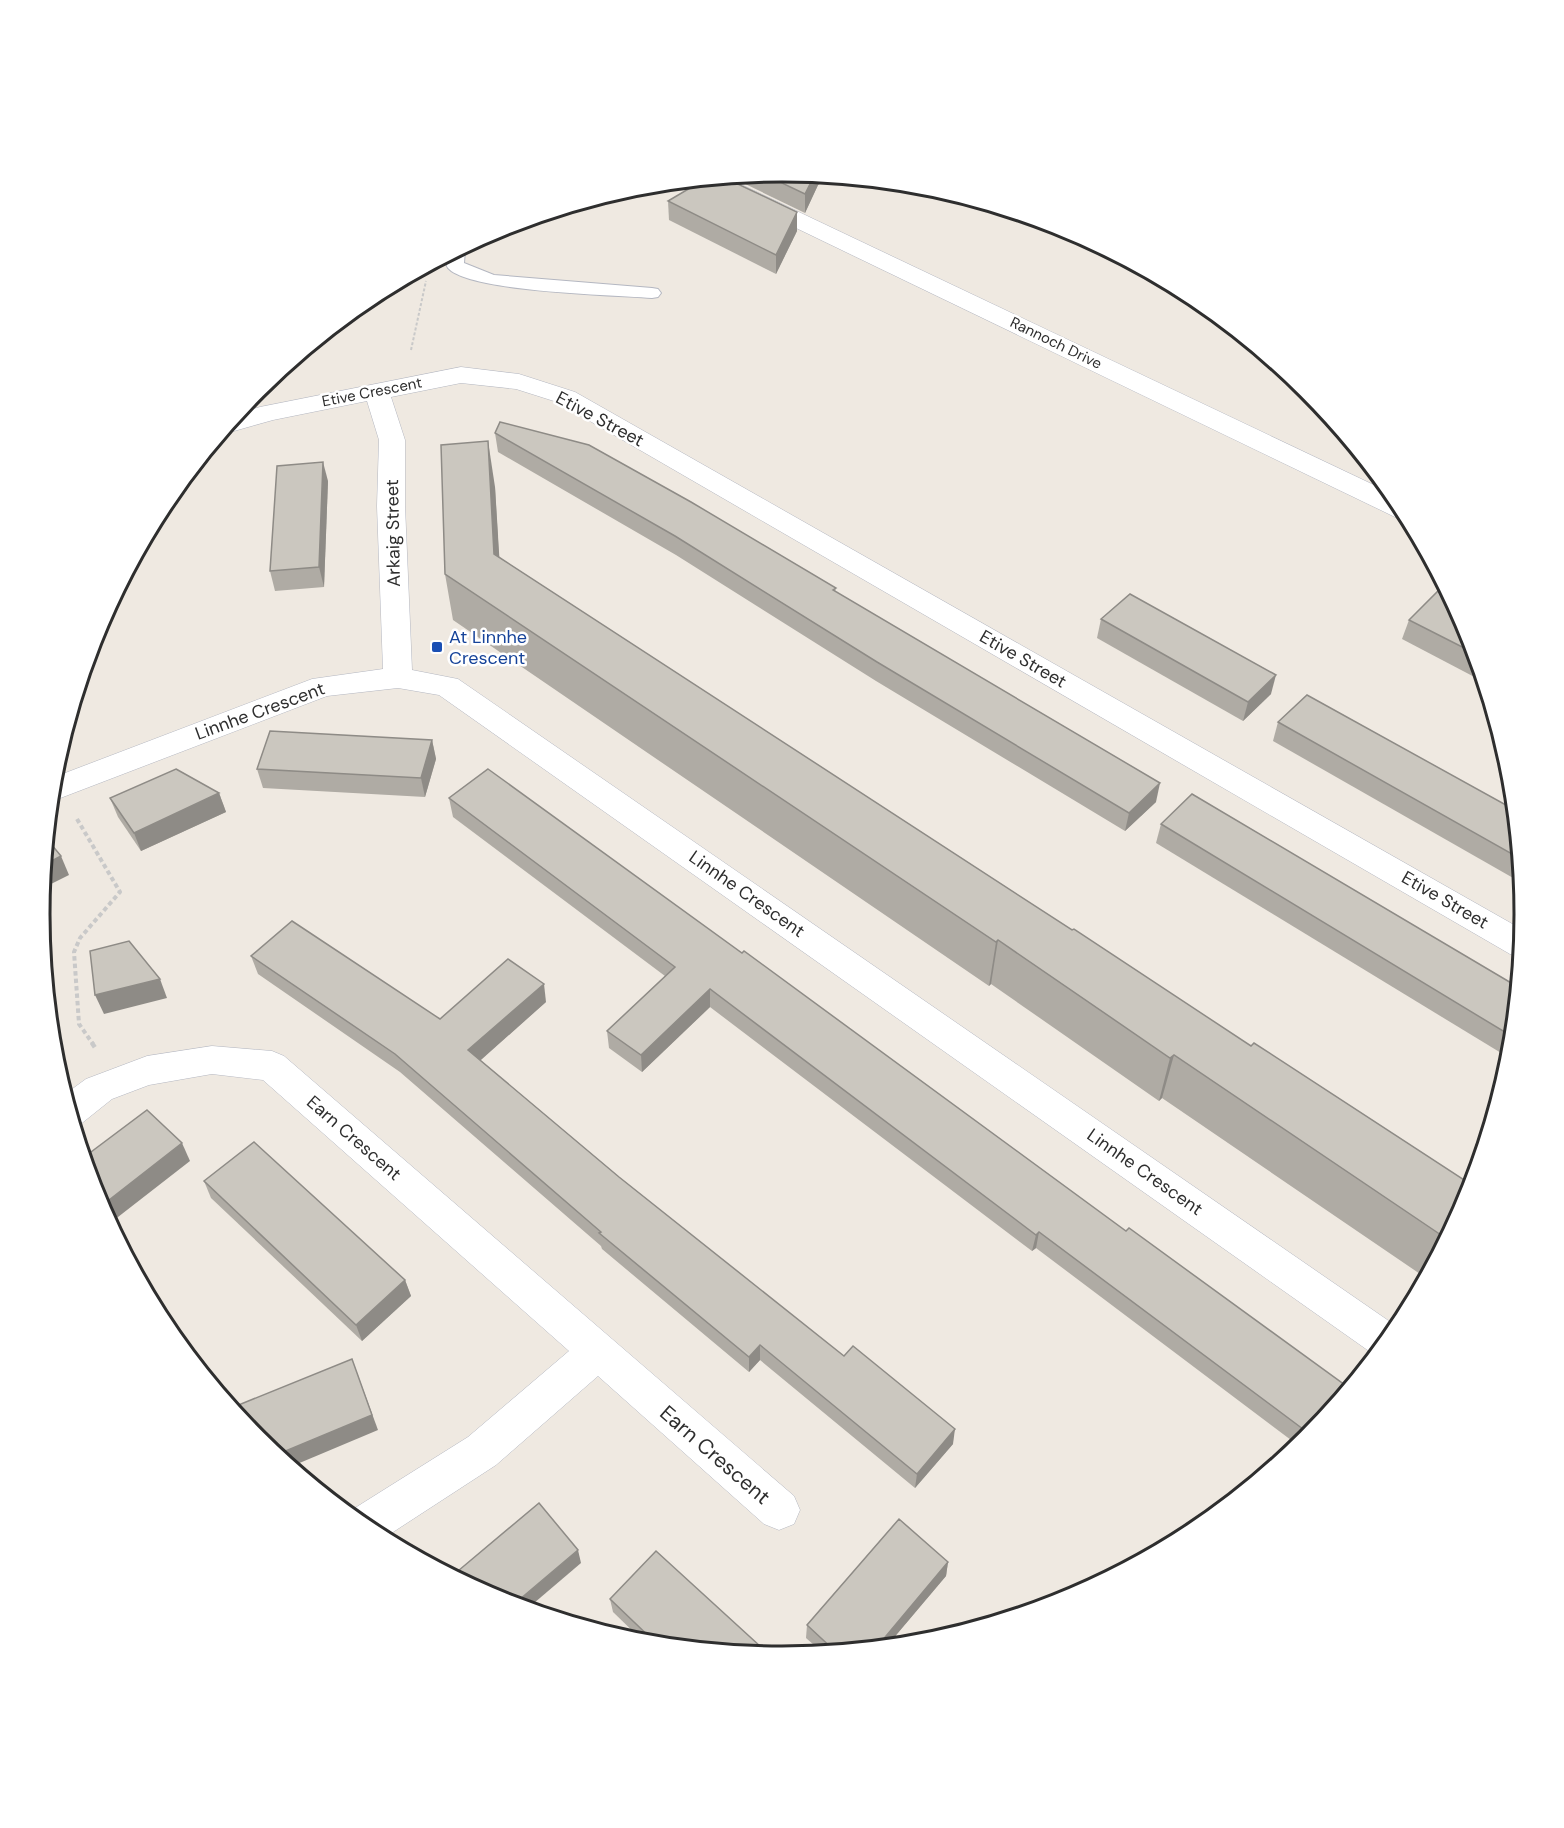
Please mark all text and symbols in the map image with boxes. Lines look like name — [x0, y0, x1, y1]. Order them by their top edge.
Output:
street label: Rannoch Drive — [1007, 312, 1105, 374]
street label: Etive Crescent — [320, 372, 424, 412]
street label: Etive Street — [552, 386, 648, 452]
street label: Arkaig Street — [380, 479, 406, 587]
street label: Etive Street — [975, 624, 1071, 694]
place label: At Linnhe Crescent — [449, 625, 527, 670]
marker: At Linnhe Crescent — [430, 640, 444, 654]
street label: Linnhe Crescent — [192, 676, 328, 746]
street label: Linnhe Crescent — [684, 845, 810, 943]
street label: Etive Street — [1397, 865, 1493, 935]
street label: Earn Crescent — [302, 1090, 406, 1186]
street label: Linnhe Crescent — [1082, 1123, 1208, 1221]
street label: Earn Crescent — [654, 1399, 776, 1511]

